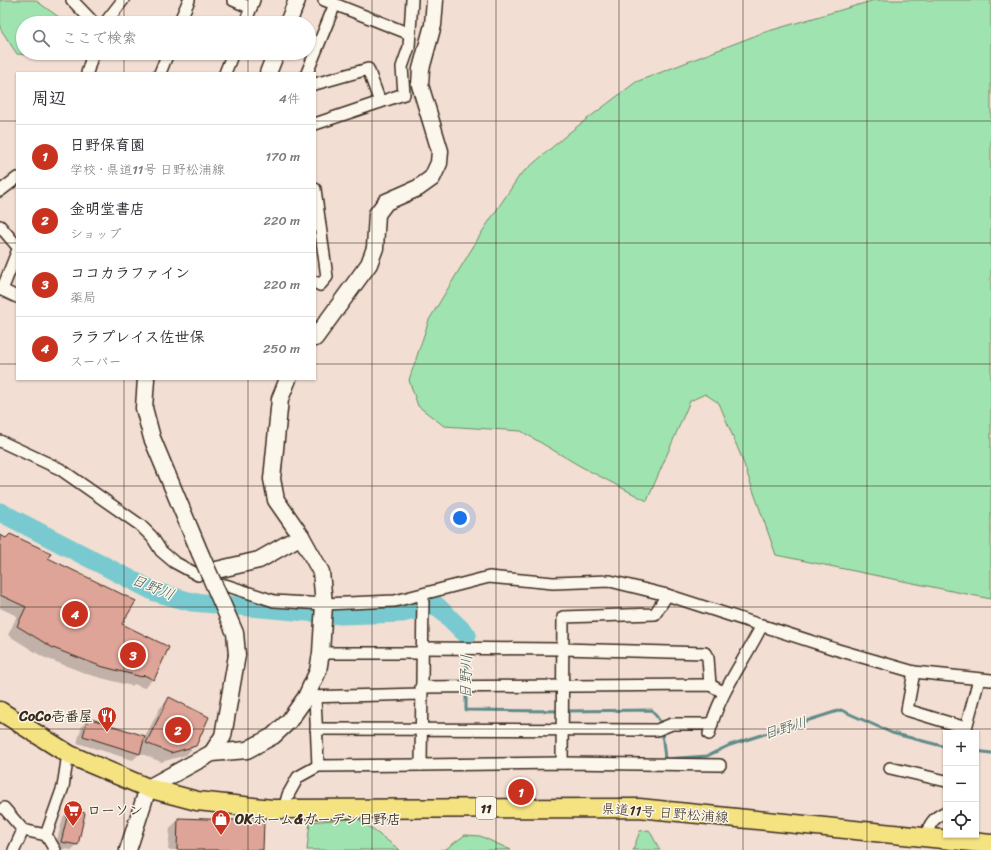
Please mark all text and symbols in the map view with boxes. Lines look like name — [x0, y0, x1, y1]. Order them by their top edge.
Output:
search box — [16, 16, 316, 60]
text: ここで検索 — [62, 25, 137, 51]
icon: search — [30, 27, 52, 49]
text: 周辺 — [32, 83, 66, 113]
text: 4件 — [279, 87, 300, 110]
text: 日野保育園 — [70, 132, 145, 158]
text: 1 — [42, 145, 48, 168]
text: 170 m — [265, 145, 300, 168]
text: 学校 · 県道11号 日野松浦線 — [70, 158, 225, 181]
text: 金明堂書店 — [70, 196, 145, 222]
text: 2 — [41, 209, 49, 232]
text: 220 m — [263, 209, 300, 232]
text: ショップ — [70, 222, 121, 245]
text: ココカラファイン — [70, 260, 190, 286]
text: 3 — [41, 273, 49, 296]
text: 220 m — [263, 273, 300, 296]
text: 薬局 — [70, 286, 96, 309]
text: ララプレイス佐世保 — [70, 324, 204, 350]
text: 4 — [41, 337, 49, 360]
text: 250 m — [263, 337, 300, 360]
text: スーパー — [70, 350, 121, 373]
your location — [450, 508, 470, 528]
water label: 日野川 — [127, 567, 179, 607]
pin: 4 — [62, 599, 88, 629]
pin: 3 — [120, 640, 146, 670]
water label: 日野川 — [453, 654, 479, 700]
place label: CoCo壱番屋 — [18, 704, 93, 729]
restaurant icon: CoCo壱番屋 — [96, 705, 118, 733]
water label: 日野川 — [760, 709, 810, 747]
pin: 2 — [165, 715, 191, 745]
map controls — [943, 730, 979, 838]
button: + — [943, 730, 979, 766]
button: − — [943, 766, 979, 802]
pin: 1 — [508, 777, 534, 807]
street label: 県道11号 日野松浦線 — [600, 796, 730, 830]
road number: 11 — [476, 797, 496, 819]
place label: ローソン — [87, 798, 143, 823]
supermarket icon: ローソン — [62, 799, 84, 827]
button: locate — [943, 802, 979, 838]
place label: OKホーム&ガーデン日野店 — [234, 807, 401, 832]
shop icon: OKホーム&ガーデン日野店 — [210, 808, 232, 836]

